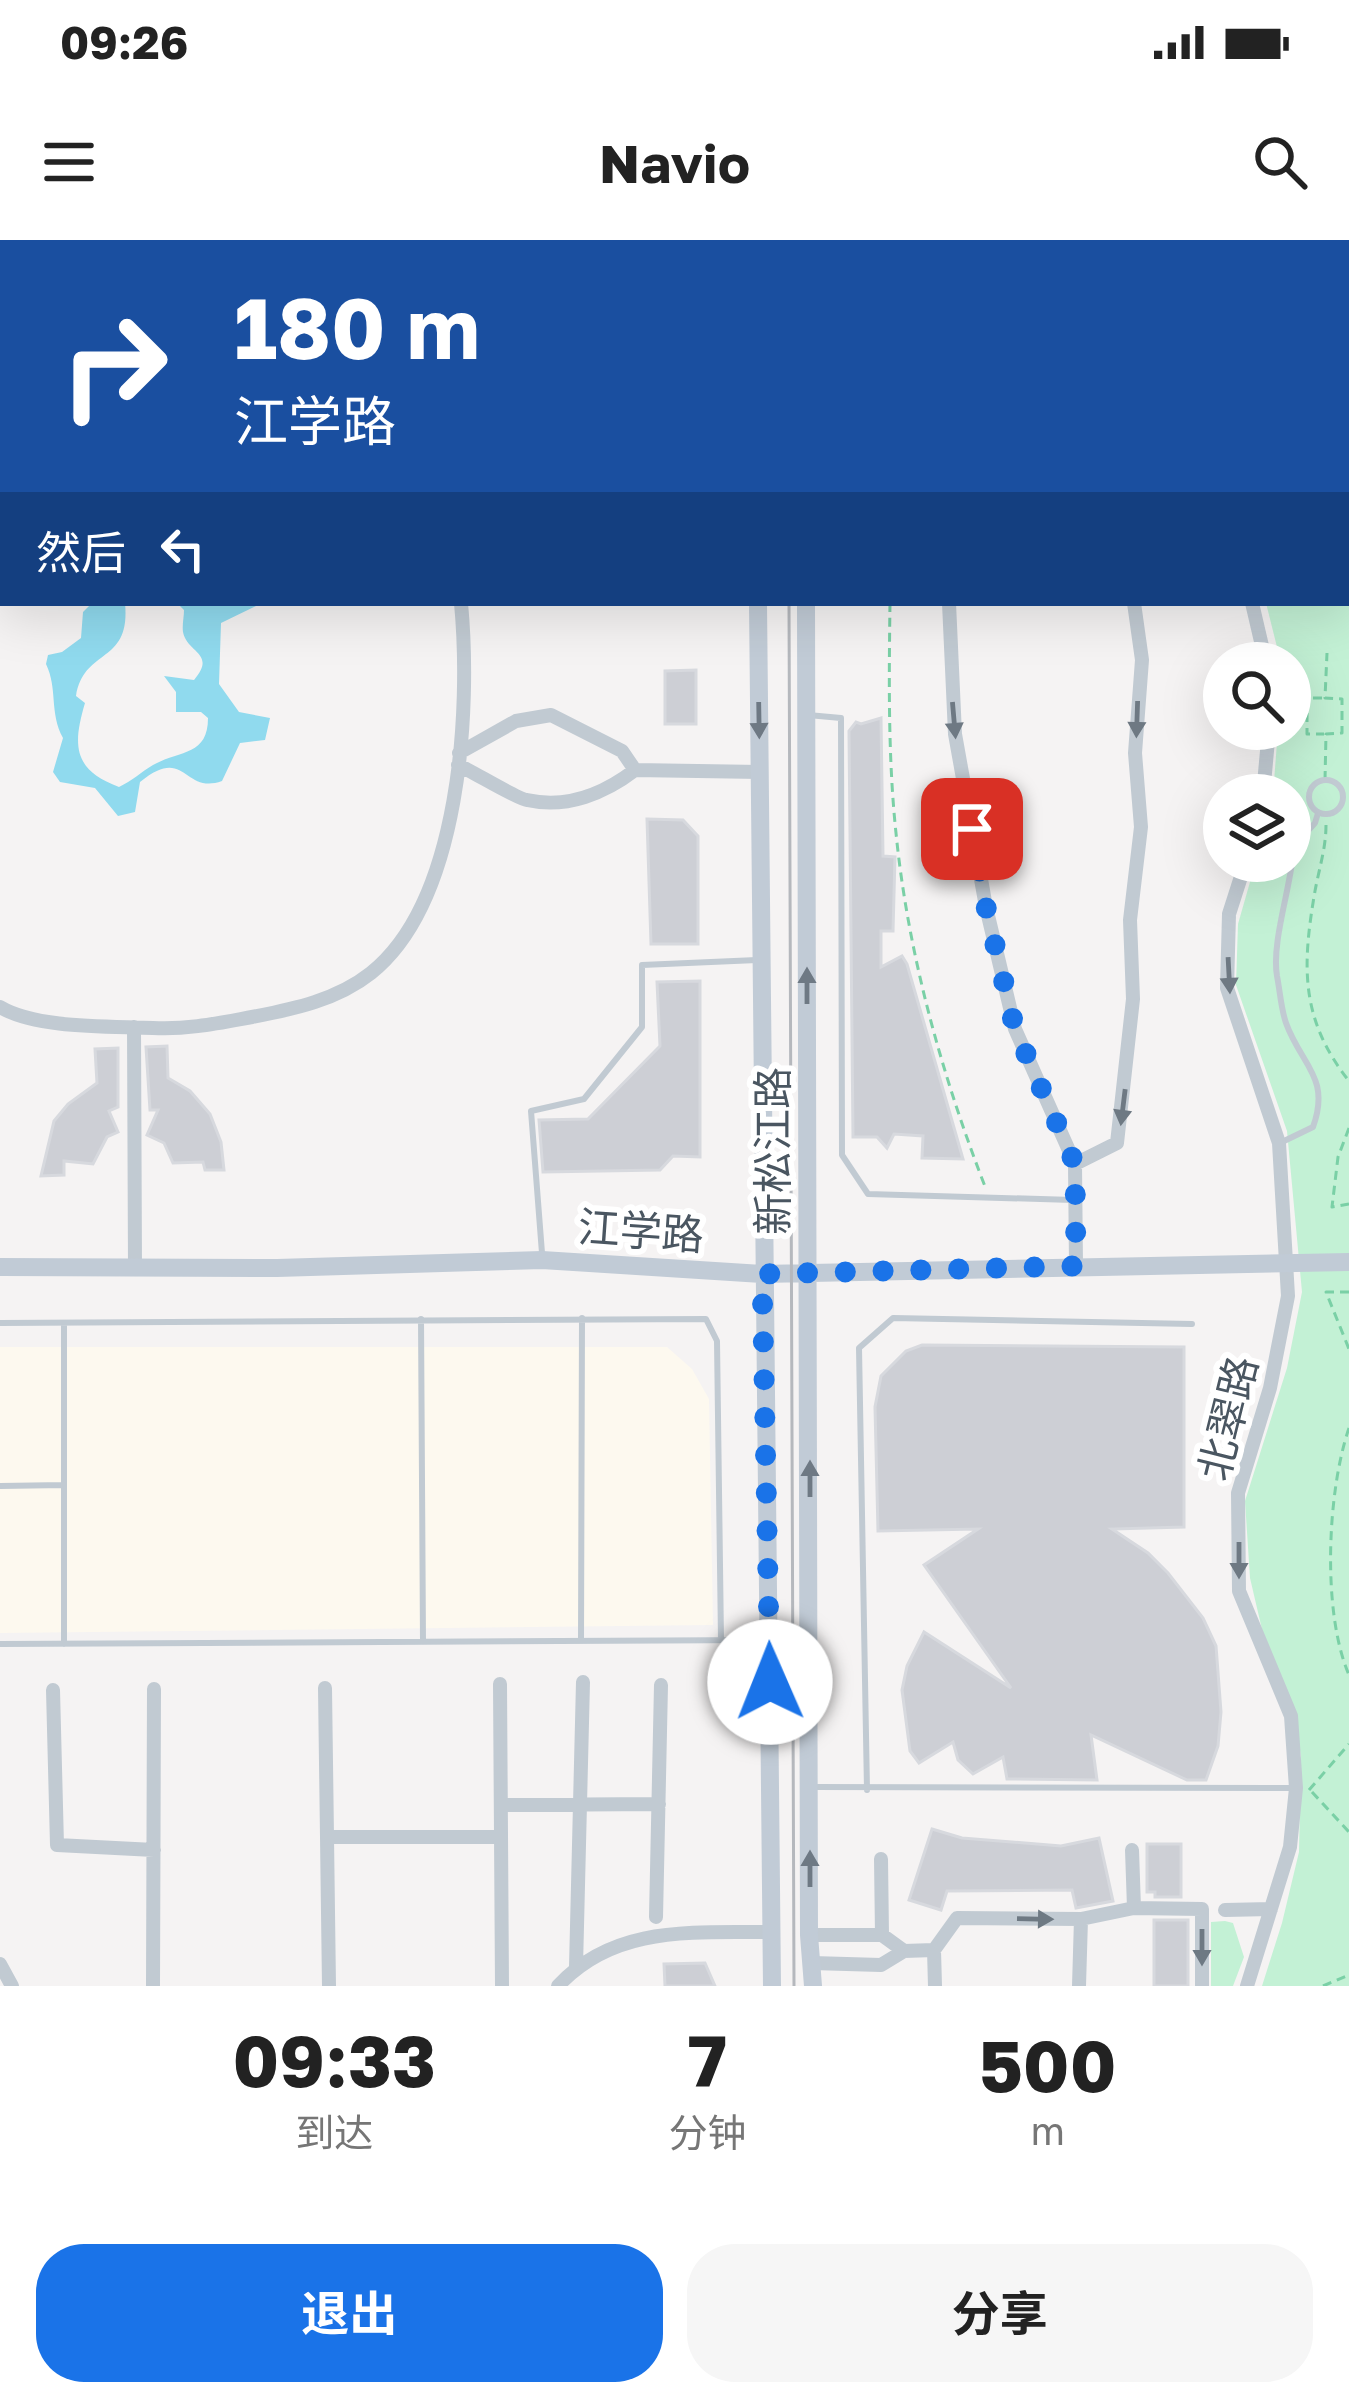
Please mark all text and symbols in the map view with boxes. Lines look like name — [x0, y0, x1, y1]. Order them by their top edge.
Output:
text: 09:26 — [60, 15, 188, 69]
icon: menu — [36, 129, 102, 195]
icon: search — [1247, 129, 1313, 195]
text: Navio — [599, 130, 750, 195]
text: 180 m — [234, 277, 480, 377]
icon: right — [36, 288, 192, 444]
text: 江学路 — [234, 388, 396, 453]
icon: left — [150, 516, 216, 582]
text: 然后 — [36, 525, 126, 579]
map controls — [1203, 642, 1311, 882]
button: search — [1203, 642, 1311, 750]
one-way arrow — [1127, 701, 1146, 739]
one-way arrow — [750, 702, 769, 740]
one-way arrow — [945, 702, 964, 739]
button: layers — [1203, 774, 1311, 882]
pin — [921, 778, 1023, 880]
icon: arrive — [939, 796, 1005, 862]
one-way arrow — [1220, 957, 1239, 995]
one-way arrow — [797, 966, 817, 1004]
street label: 新松江路 — [747, 1067, 797, 1235]
one-way arrow — [1113, 1089, 1132, 1127]
street label: 江学路 — [576, 1201, 706, 1259]
street label: 北翠路 — [1187, 1351, 1267, 1485]
one-way arrow — [800, 1459, 820, 1497]
one-way arrow — [1229, 1542, 1249, 1580]
position arrow — [707, 1619, 833, 1745]
one-way arrow — [800, 1849, 819, 1887]
one-way arrow — [1017, 1909, 1055, 1928]
one-way arrow — [1192, 1929, 1212, 1967]
text: 09:33 — [233, 2016, 436, 2103]
text: 7 — [688, 2016, 727, 2103]
text: 500 — [979, 2021, 1116, 2108]
text: m — [1030, 2107, 1065, 2154]
text: 到达 — [295, 2109, 373, 2156]
text: 分钟 — [668, 2109, 746, 2156]
button: 退出 — [36, 2244, 663, 2382]
button: 分享 — [687, 2244, 1313, 2382]

